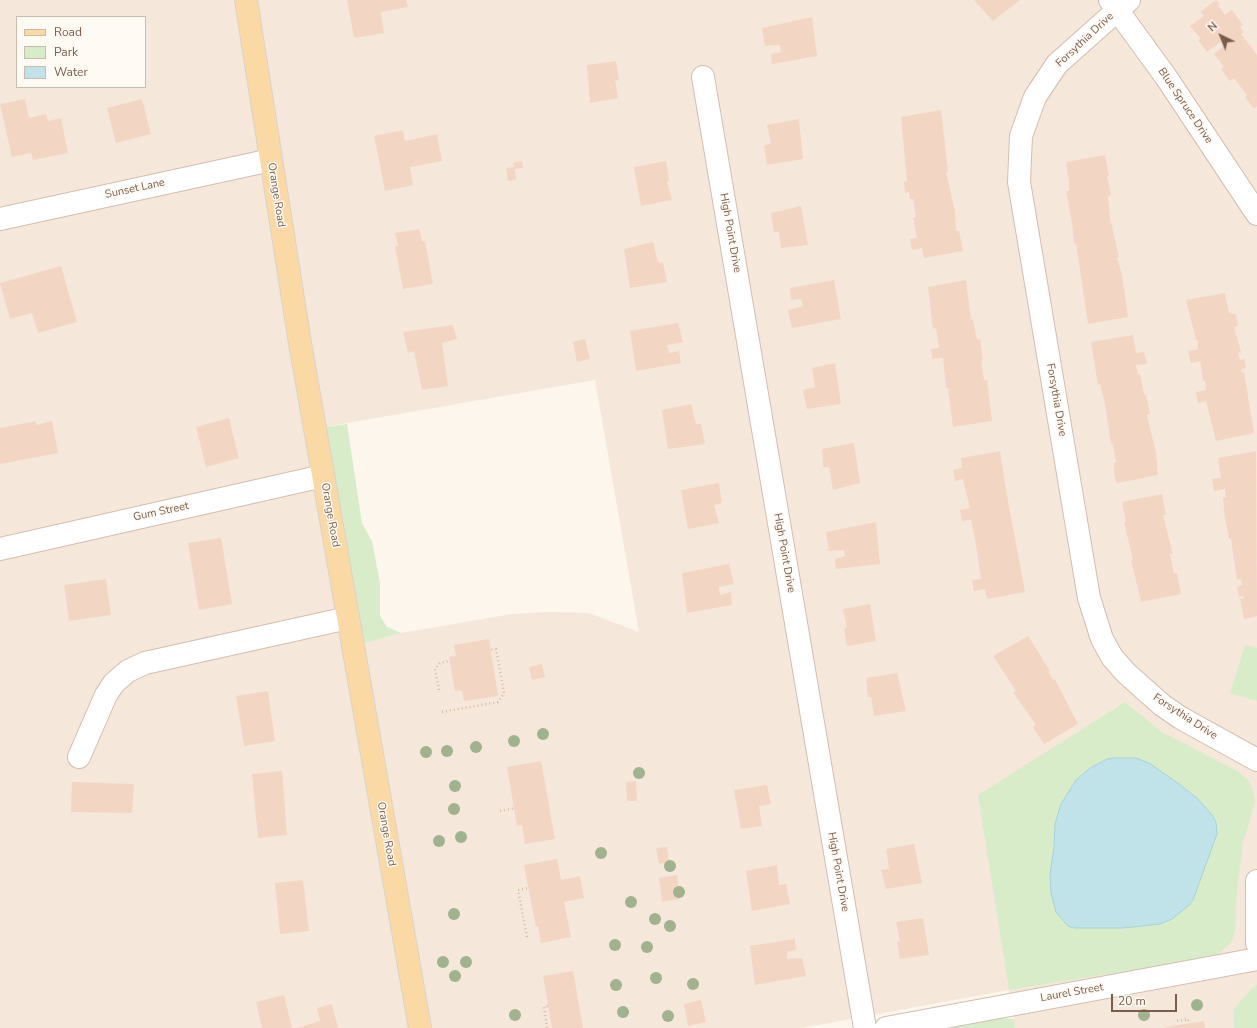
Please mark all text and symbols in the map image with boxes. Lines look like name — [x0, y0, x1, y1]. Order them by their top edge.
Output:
street label: Forsythia Drive — [1053, 10, 1117, 70]
legend — [16, 16, 146, 88]
north arrow — [1201, 16, 1241, 56]
text: N — [1204, 19, 1221, 35]
text: Road — [54, 24, 82, 40]
text: Park — [54, 44, 78, 60]
text: Water — [54, 64, 88, 80]
street label: Blue Spruce Drive — [1155, 66, 1215, 146]
street label: Orange Road — [264, 162, 288, 228]
street label: Sunset Lane — [104, 176, 166, 202]
street label: High Point Drive — [716, 192, 744, 274]
street label: Forsythia Drive — [1043, 362, 1069, 438]
street label: Orange Road — [318, 482, 342, 548]
street label: Gum Street — [132, 500, 190, 524]
street label: High Point Drive — [770, 512, 798, 594]
street label: Forsythia Drive — [1150, 691, 1220, 743]
street label: Orange Road — [374, 801, 398, 867]
street label: High Point Drive — [824, 831, 852, 913]
street label: Laurel Street — [1039, 981, 1105, 1005]
scale bar — [1113, 986, 1179, 1012]
text: 20 m — [1118, 993, 1146, 1009]

